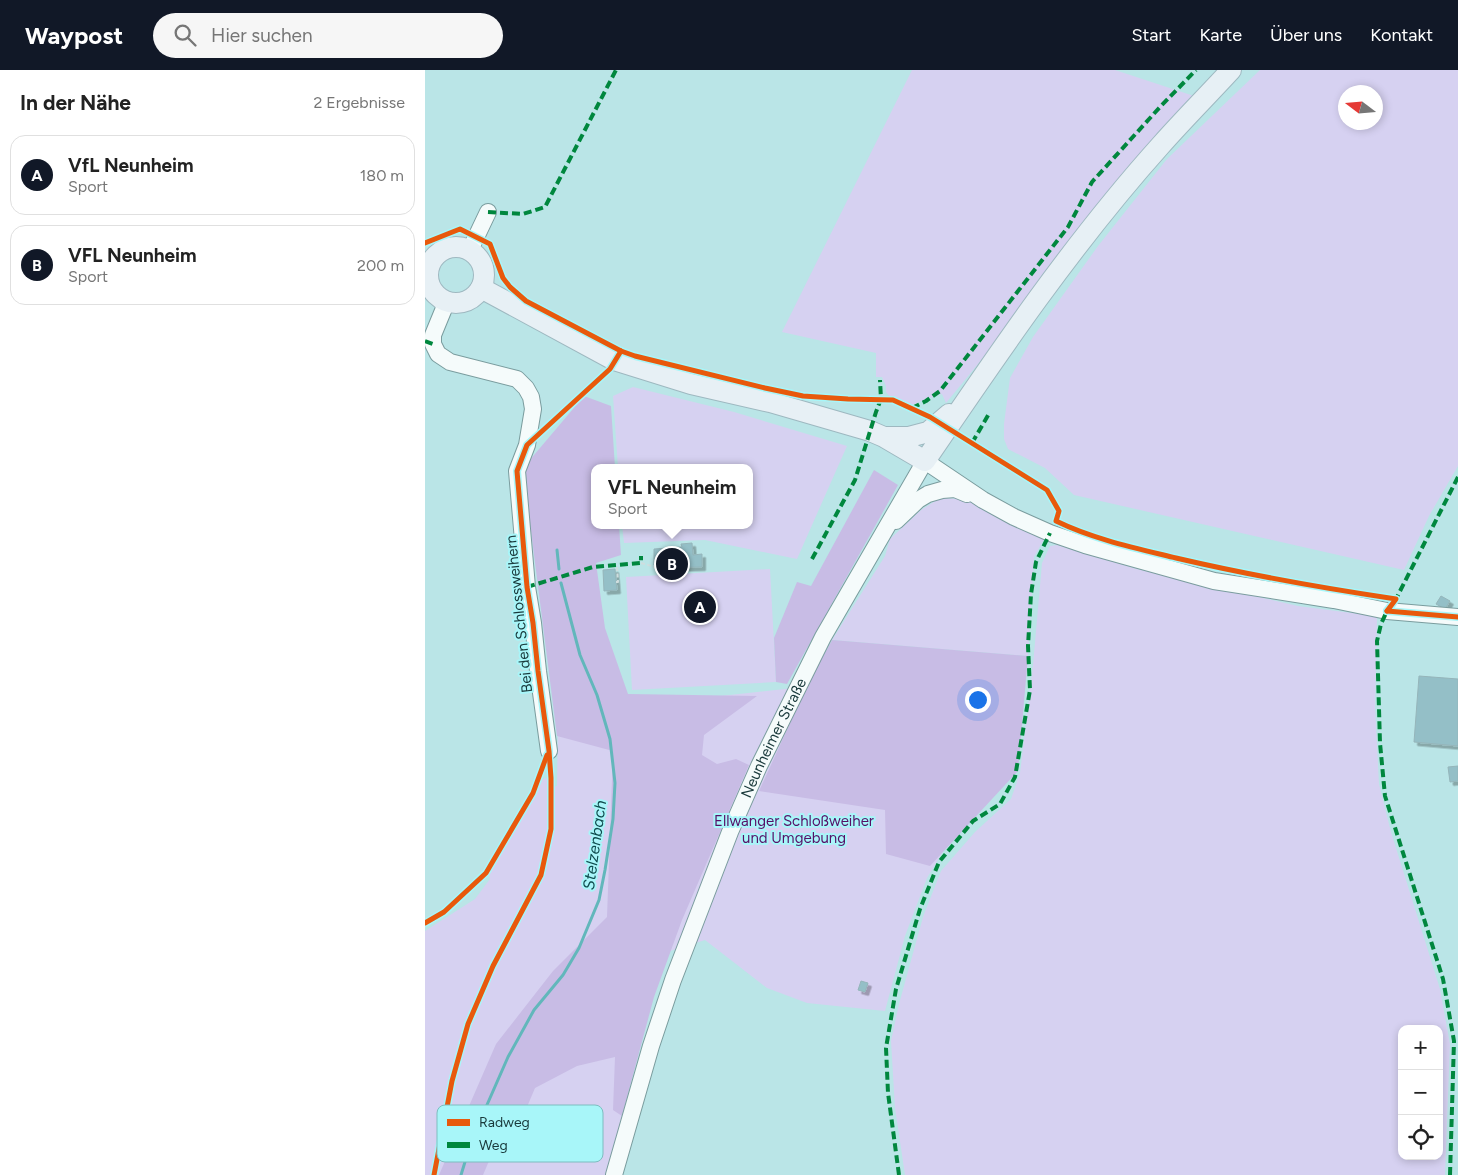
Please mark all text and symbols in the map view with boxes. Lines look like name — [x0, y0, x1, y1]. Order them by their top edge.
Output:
search box — [153, 13, 503, 58]
text: Waypost — [25, 21, 123, 50]
icon: search — [171, 21, 199, 49]
text: Hier suchen — [211, 24, 313, 47]
text: Start — [1132, 24, 1171, 46]
text: Karte — [1199, 24, 1242, 46]
text: Über uns — [1270, 24, 1342, 46]
text: Kontakt — [1370, 24, 1433, 46]
north arrow — [1338, 85, 1383, 130]
text: In der Nähe — [20, 90, 131, 115]
text: 2 Ergebnisse — [313, 93, 405, 112]
text: VfL Neunheim — [68, 154, 194, 177]
text: A — [31, 166, 43, 185]
text: 180 m — [360, 166, 404, 185]
text: Sport — [68, 177, 108, 196]
text: VFL Neunheim — [68, 244, 197, 267]
text: B — [32, 256, 42, 275]
text: 200 m — [357, 256, 404, 275]
text: Sport — [68, 267, 108, 286]
popup — [591, 464, 753, 529]
text: VFL Neunheim — [608, 476, 736, 499]
text: Sport — [608, 499, 648, 518]
street label: Bei den Schlossweihern — [502, 534, 536, 694]
pin: B — [656, 545, 688, 583]
pin: A — [684, 588, 716, 626]
street label: Neunheimer Straße — [737, 675, 810, 801]
your location — [965, 687, 991, 713]
water label: Stelzenbach — [579, 799, 610, 891]
park label: Ellwanger Schloßweiher und Umgebung — [714, 812, 874, 847]
map controls — [1398, 1025, 1443, 1160]
button: + — [1398, 1025, 1443, 1070]
button: − — [1398, 1070, 1443, 1115]
legend — [437, 1105, 603, 1162]
text: Radweg — [479, 1114, 530, 1131]
button: locate — [1398, 1115, 1443, 1160]
text: Weg — [479, 1137, 508, 1154]

